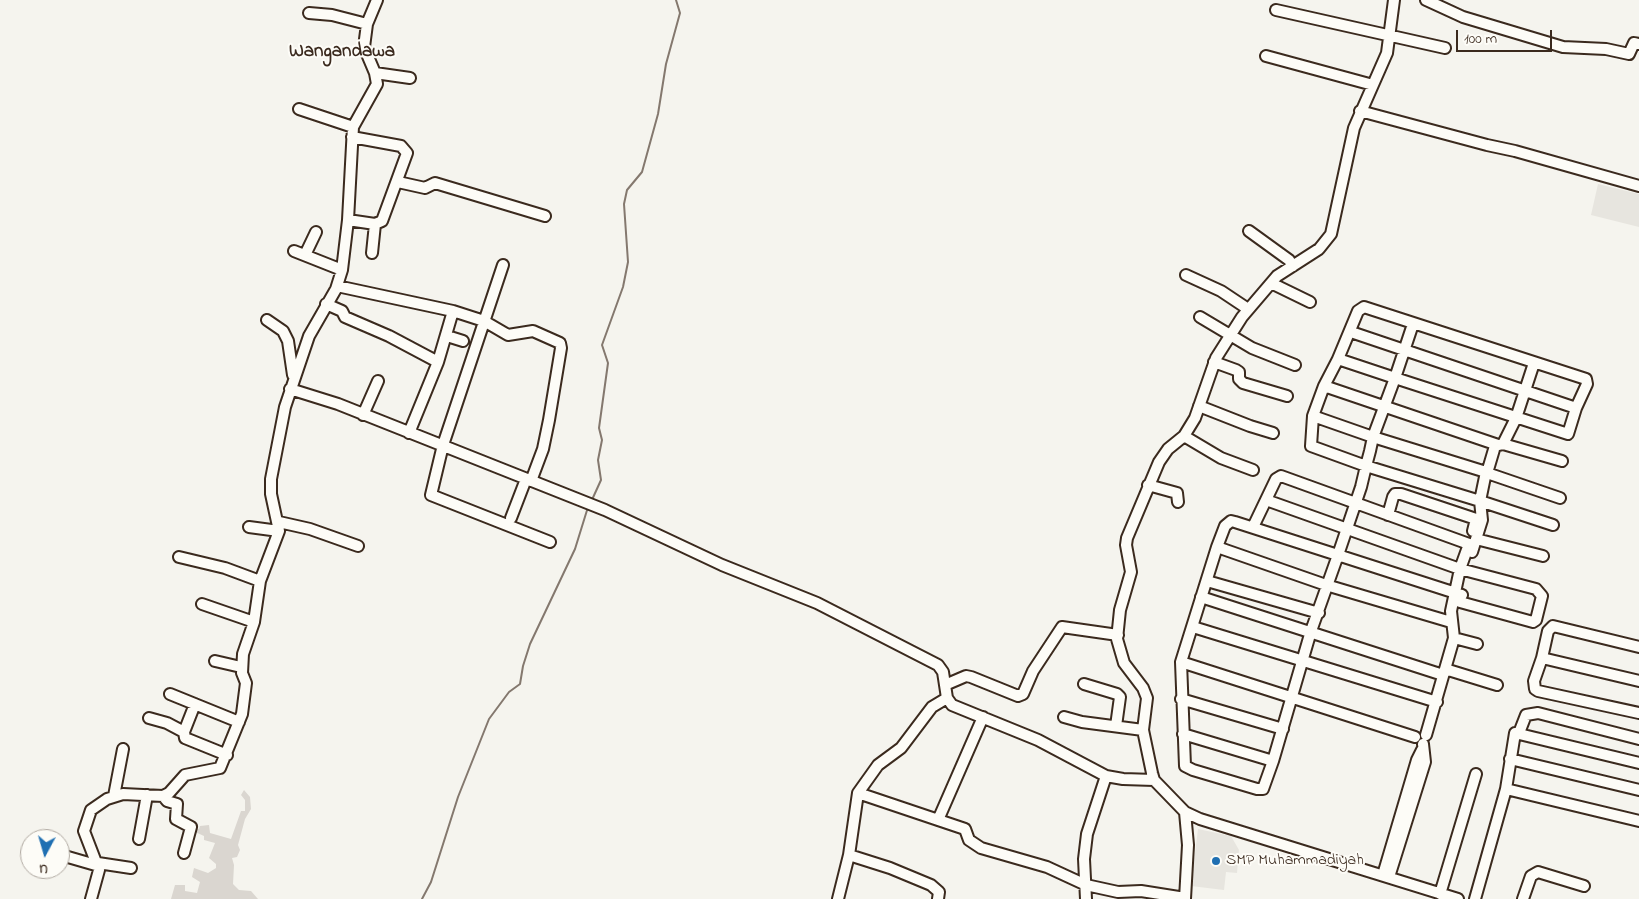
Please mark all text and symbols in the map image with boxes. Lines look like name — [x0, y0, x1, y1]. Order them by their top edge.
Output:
scale bar — [1459, 20, 1555, 52]
text: 100 m — [1464, 28, 1497, 50]
district label: Wangandawa — [289, 42, 395, 64]
north arrow — [20, 829, 70, 879]
place label: SMP Muhammadiyah — [1226, 851, 1364, 871]
marker: SMP Muhammadiyah — [1210, 855, 1222, 867]
text: U — [38, 858, 49, 879]

